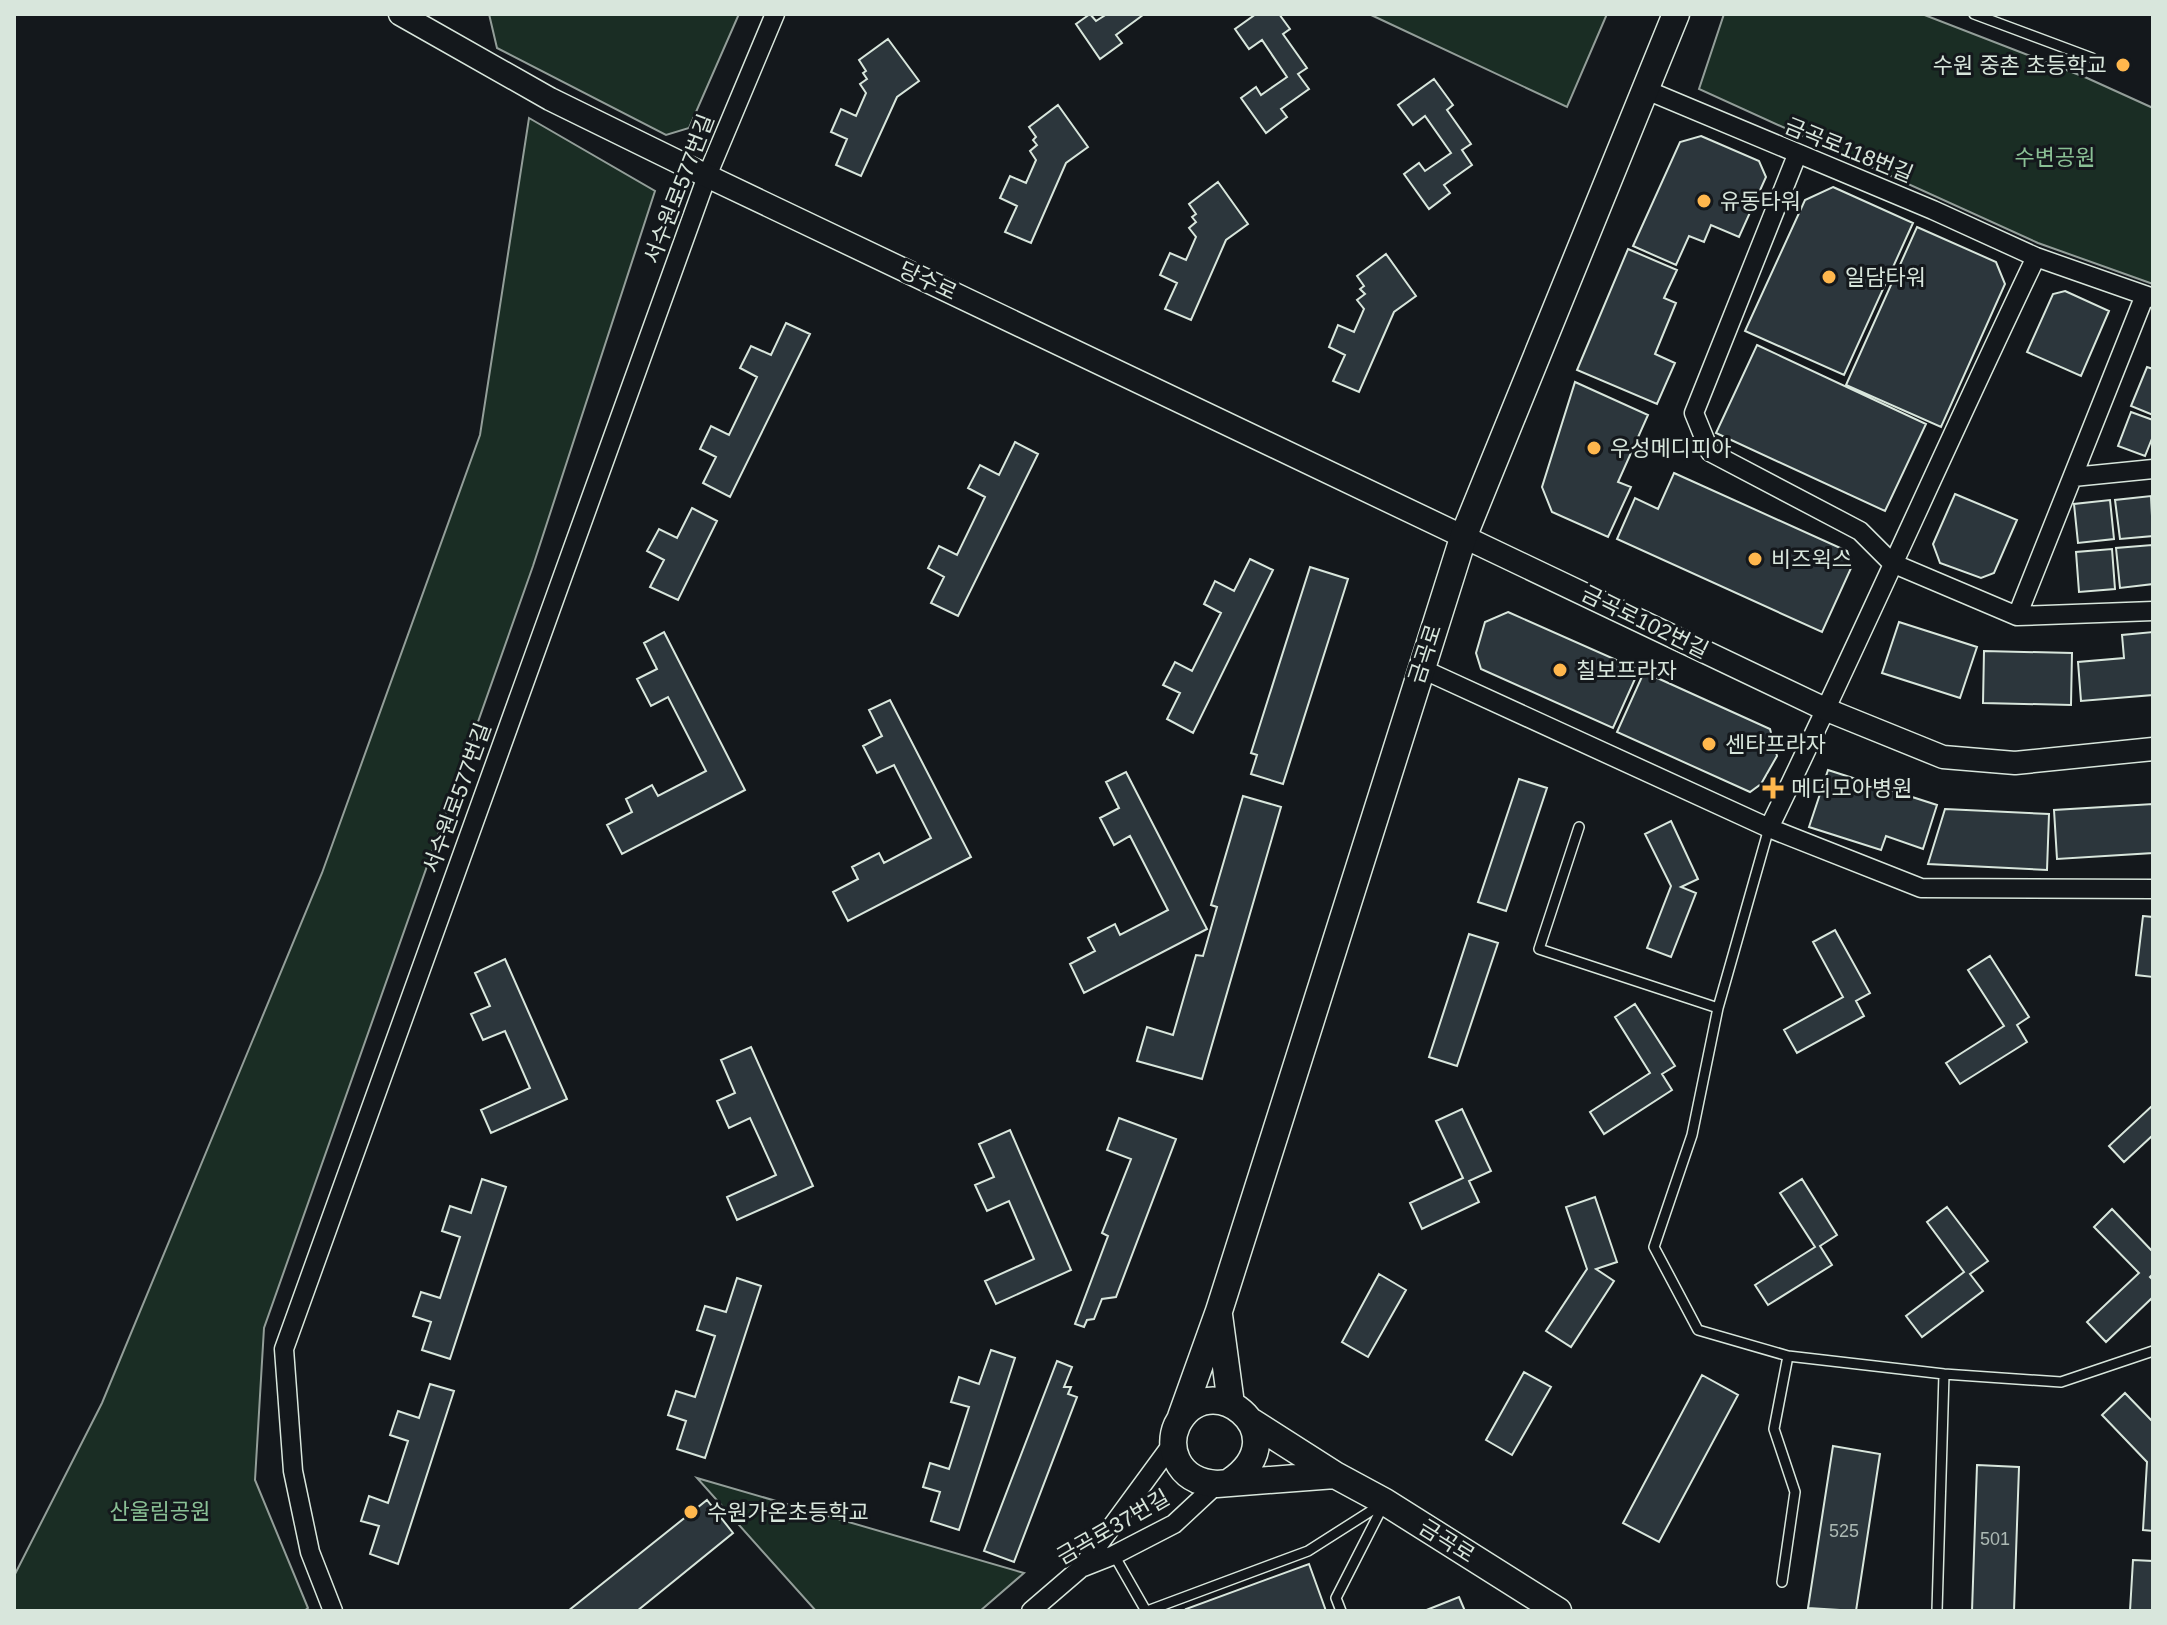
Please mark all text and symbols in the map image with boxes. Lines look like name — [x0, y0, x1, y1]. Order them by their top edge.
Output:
place label: 수원 중촌 초등학교 — [1933, 53, 2107, 78]
marker: 수원 중촌 초등학교 — [2114, 56, 2132, 74]
street label: 서수원로577번길 — [639, 111, 719, 267]
street label: 금곡로118번길 — [1781, 113, 1917, 187]
park label: 수변공원 — [2015, 145, 2095, 170]
place label: 유동타워 — [1720, 189, 1801, 214]
marker: 유동타워 — [1695, 192, 1713, 210]
street label: 당수로 — [895, 257, 961, 305]
place label: 일담타워 — [1845, 265, 1926, 290]
marker: 일담타워 — [1820, 268, 1838, 286]
place label: 우성메디피아 — [1610, 436, 1731, 461]
marker: 우성메디피아 — [1585, 439, 1603, 457]
place label: 비즈윅스 — [1771, 547, 1852, 572]
marker: 비즈윅스 — [1746, 550, 1764, 568]
street label: 금곡로102번길 — [1578, 581, 1712, 663]
street label: 금곡로 — [1404, 621, 1446, 687]
place label: 칠보프라자 — [1576, 658, 1677, 683]
marker: 칠보프라자 — [1551, 661, 1569, 679]
street label: 서수원로577번길 — [418, 719, 496, 877]
place label: 센타프라자 — [1725, 732, 1826, 757]
marker: 센타프라자 — [1700, 735, 1718, 753]
place label: 메디모아병원 — [1791, 776, 1912, 801]
marker: 메디모아병원 — [1762, 777, 1784, 799]
street label: 금곡로37번길 — [1052, 1485, 1174, 1569]
park label: 산울림공원 — [109, 1499, 211, 1524]
place label: 수원가온초등학교 — [707, 1500, 869, 1525]
marker: 수원가온초등학교 — [682, 1503, 700, 1521]
street label: 금곡로 — [1415, 1514, 1479, 1568]
house number: 525 — [1829, 1521, 1859, 1541]
house number: 501 — [1980, 1529, 2010, 1549]

